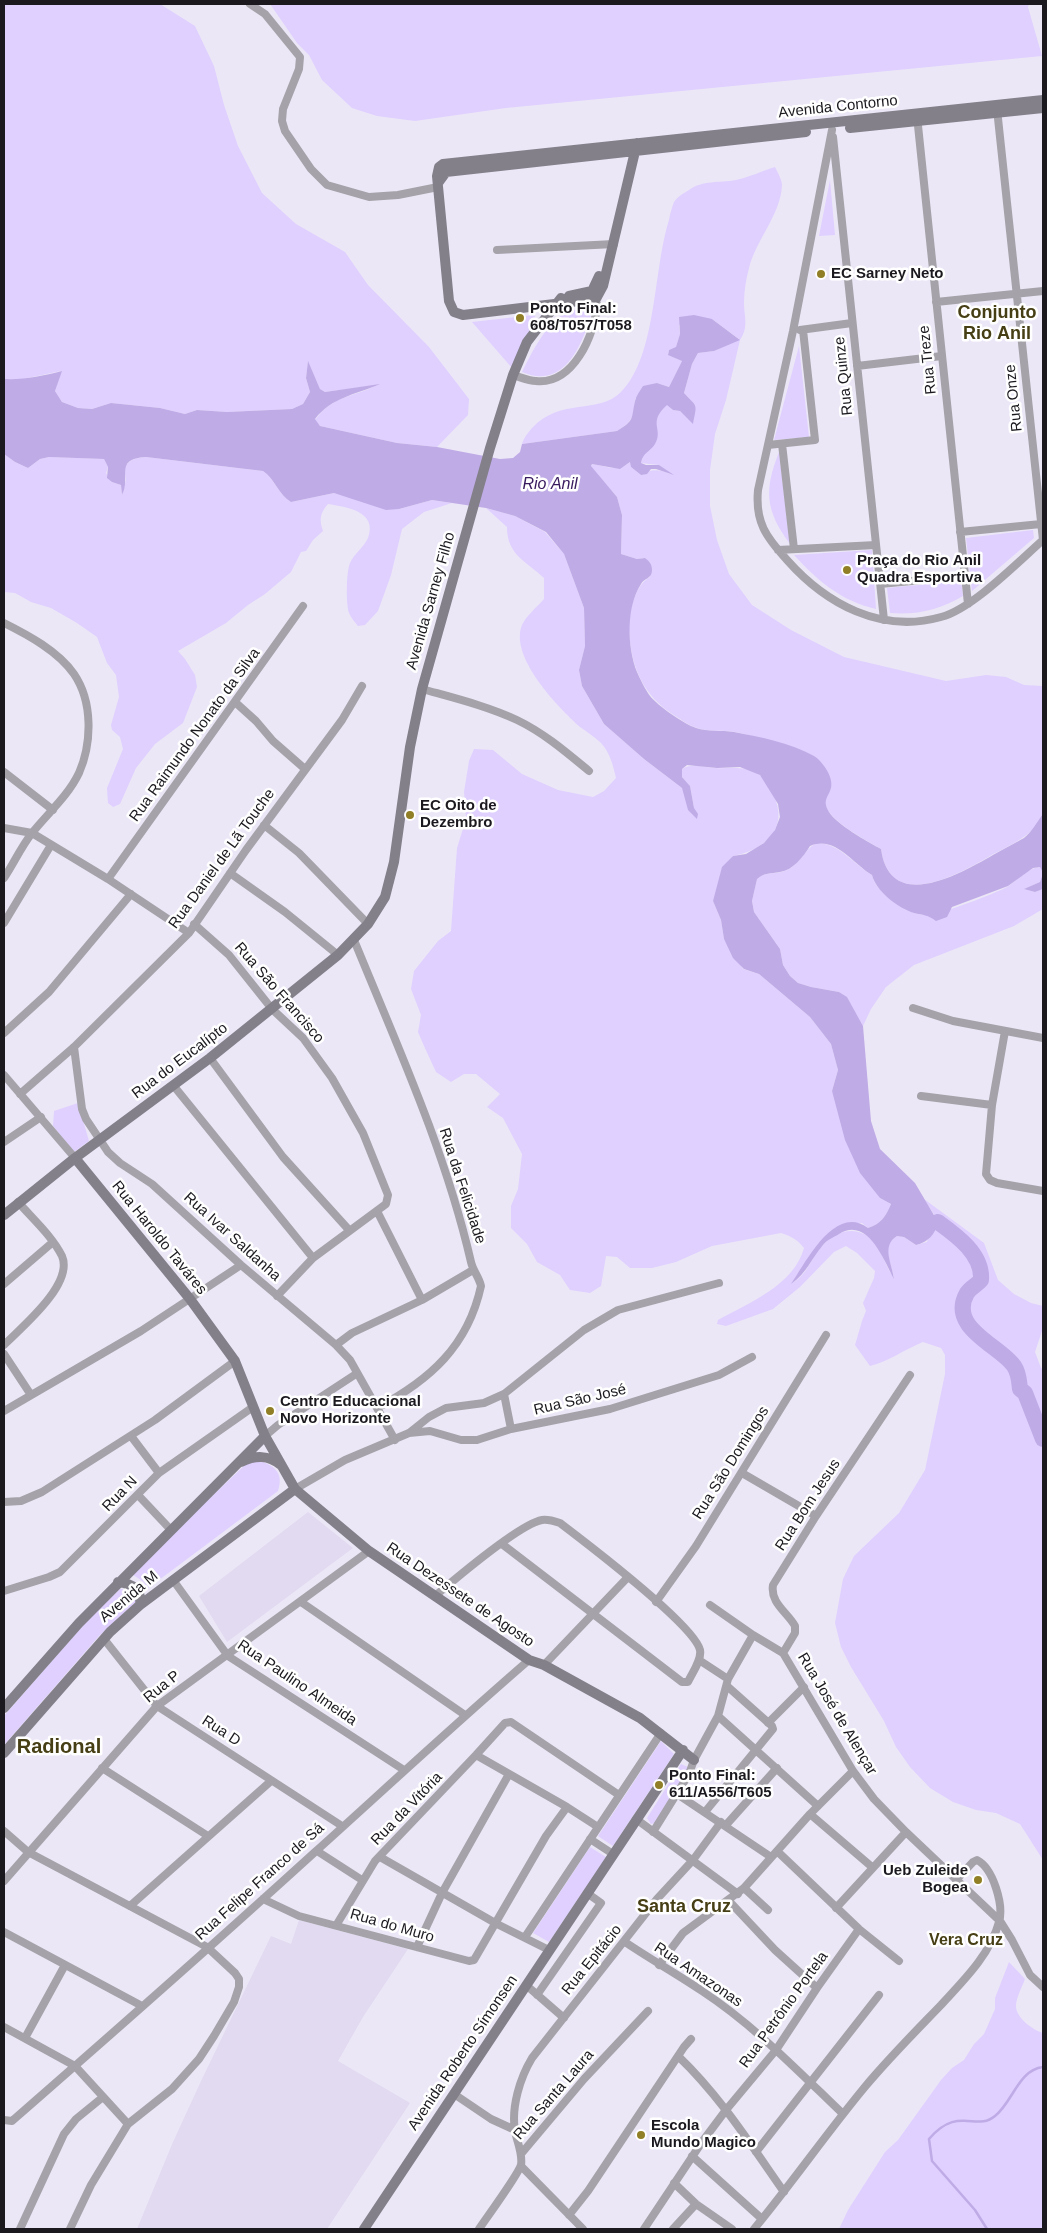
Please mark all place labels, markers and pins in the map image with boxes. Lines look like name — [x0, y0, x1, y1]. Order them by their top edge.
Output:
place label: EC Sarney Neto — [831, 265, 944, 283]
marker: EC Sarney Neto — [815, 268, 827, 280]
place label: Ponto Final: 608/T057/T058 — [530, 300, 632, 335]
marker: Ponto Final: 608/T057/T058 — [514, 312, 526, 324]
place label: Praça do Rio Anil Quadra Esportiva — [857, 552, 982, 587]
marker: Praça do Rio Anil Quadra Esportiva — [841, 564, 853, 576]
place label: EC Oito de Dezembro — [420, 797, 497, 832]
marker: EC Oito de Dezembro — [404, 809, 416, 821]
place label: Centro Educacional Novo Horizonte — [280, 1393, 421, 1428]
marker: Centro Educacional Novo Horizonte — [264, 1405, 276, 1417]
place label: Ponto Final: 611/A556/T605 — [669, 1767, 772, 1802]
marker: Ponto Final: 611/A556/T605 — [653, 1779, 665, 1791]
place label: Ueb Zuleide Bogea — [883, 1862, 968, 1897]
marker: Ueb Zuleide Bogea — [972, 1874, 984, 1886]
place label: Escola Mundo Magico — [651, 2117, 756, 2152]
marker: Escola Mundo Magico — [635, 2129, 647, 2141]

